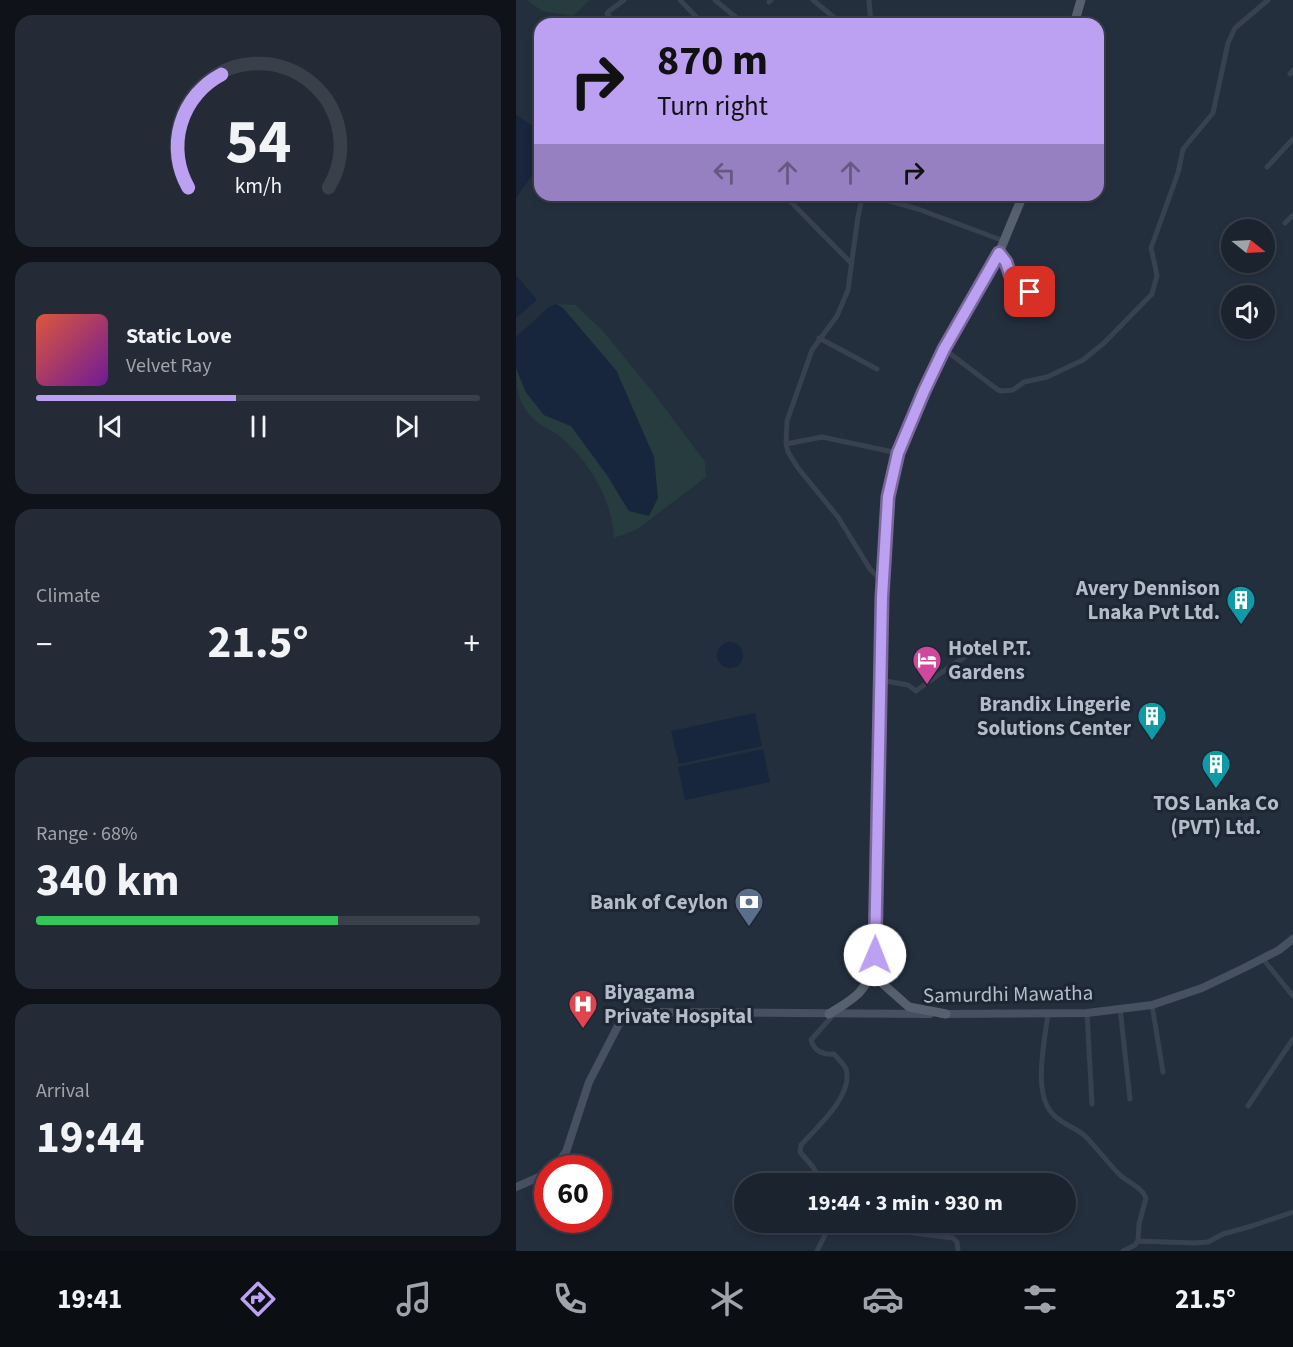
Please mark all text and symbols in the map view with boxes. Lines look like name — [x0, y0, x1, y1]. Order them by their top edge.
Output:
text: 870 m — [657, 31, 768, 91]
icon: right — [558, 42, 636, 120]
text: Turn right — [657, 87, 768, 126]
text: 54 — [225, 98, 291, 187]
icon: left — [708, 156, 741, 189]
icon: ahead — [771, 156, 804, 189]
icon: ahead — [834, 156, 867, 189]
icon: right — [897, 156, 930, 189]
text: km/h — [234, 171, 282, 202]
north arrow — [1221, 219, 1275, 273]
map controls — [1221, 219, 1275, 339]
pin — [1004, 266, 1055, 317]
icon: arrive — [1013, 275, 1046, 308]
button: sound — [1221, 285, 1275, 339]
text: Static Love — [126, 320, 232, 352]
text: Velvet Ray — [126, 352, 212, 380]
icon: previous — [94, 410, 127, 443]
icon: pause — [242, 410, 275, 443]
icon: next — [390, 410, 423, 443]
place label: Avery Dennison Lnaka Pvt Ltd. — [1075, 573, 1220, 627]
text: Climate — [36, 582, 100, 610]
building icon: Avery Dennison Lnaka Pvt Ltd. — [1225, 584, 1257, 626]
text: 21.5° — [207, 611, 309, 675]
text: − — [36, 621, 52, 668]
text: + — [464, 621, 480, 668]
place label: Hotel P.T. Gardens — [948, 633, 1031, 687]
hotel icon: Hotel P.T. Gardens — [911, 644, 943, 686]
place label: Brandix Lingerie Solutions Center — [977, 689, 1132, 743]
building icon: Brandix Lingerie Solutions Center — [1136, 700, 1168, 742]
building icon: TOS Lanka Co (PVT) Ltd. — [1200, 748, 1232, 790]
place label: TOS Lanka Co (PVT) Ltd. — [1153, 788, 1279, 842]
text: Range · 68% — [36, 820, 137, 848]
text: 340 km — [36, 849, 180, 913]
bank icon: Bank of Ceylon — [733, 886, 765, 928]
place label: Bank of Ceylon — [590, 887, 728, 917]
position arrow — [843, 923, 907, 987]
place label: Biyagama Private Hospital — [604, 977, 752, 1031]
street label: Samurdhi Mawatha — [923, 978, 1093, 1010]
hospital icon: Biyagama Private Hospital — [567, 988, 599, 1030]
text: Arrival — [36, 1077, 90, 1105]
text: 19:44 — [36, 1106, 145, 1170]
speed limit sign: 60 — [534, 1155, 612, 1233]
text: 19:44 · 3 min · 930 m — [807, 1187, 1003, 1219]
icon: directions — [237, 1278, 279, 1320]
icon: music — [393, 1278, 435, 1320]
icon: phone — [549, 1278, 591, 1320]
icon: climate — [706, 1278, 748, 1320]
icon: car — [862, 1278, 904, 1320]
icon: filters — [1019, 1278, 1061, 1320]
text: 19:41 — [57, 1280, 122, 1319]
text: 21.5° — [1175, 1280, 1236, 1319]

